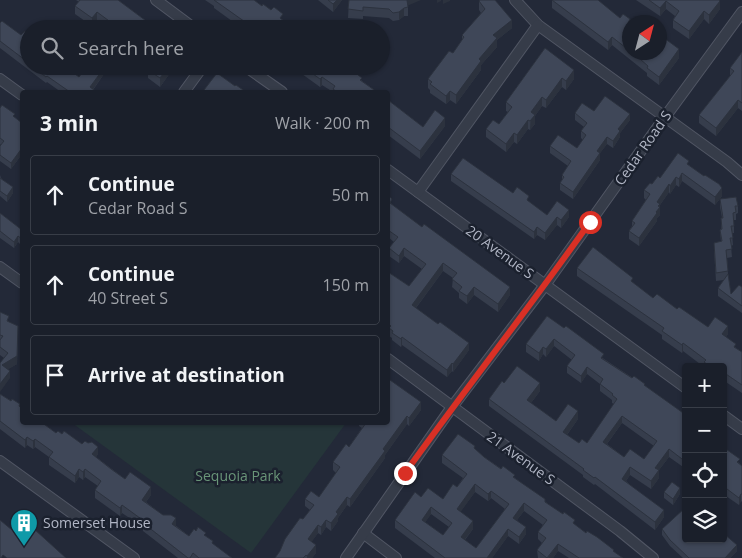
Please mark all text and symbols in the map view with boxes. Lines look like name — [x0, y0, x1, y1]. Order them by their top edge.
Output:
north arrow — [622, 15, 667, 60]
search box — [20, 20, 390, 75]
icon: search — [38, 34, 66, 62]
text: Search here — [78, 35, 184, 61]
street label: Cedar Road S — [610, 107, 675, 189]
text: 3 min — [40, 109, 98, 137]
text: Walk · 200 m — [275, 112, 370, 134]
text: Continue — [88, 171, 175, 197]
icon: ahead — [41, 181, 69, 209]
text: 50 m — [332, 184, 369, 206]
text: Cedar Road S — [88, 197, 188, 219]
route start — [579, 211, 602, 234]
street label: 20 Avenue S — [462, 220, 538, 283]
text: Continue — [88, 261, 175, 287]
icon: ahead — [41, 271, 69, 299]
text: 150 m — [323, 274, 369, 296]
text: 40 Street S — [88, 287, 168, 309]
icon: arrive — [41, 361, 69, 389]
text: Arrive at destination — [88, 362, 285, 388]
map controls — [682, 363, 727, 543]
button: + — [682, 363, 727, 408]
button: − — [682, 408, 727, 453]
street label: 21 Avenue S — [483, 426, 559, 489]
button: locate — [682, 453, 727, 498]
route end — [394, 462, 417, 485]
park label: Sequoia Park — [195, 466, 281, 485]
button: layers — [682, 498, 727, 543]
building icon: Somerset House — [9, 508, 39, 547]
place label: Somerset House — [43, 513, 151, 532]

